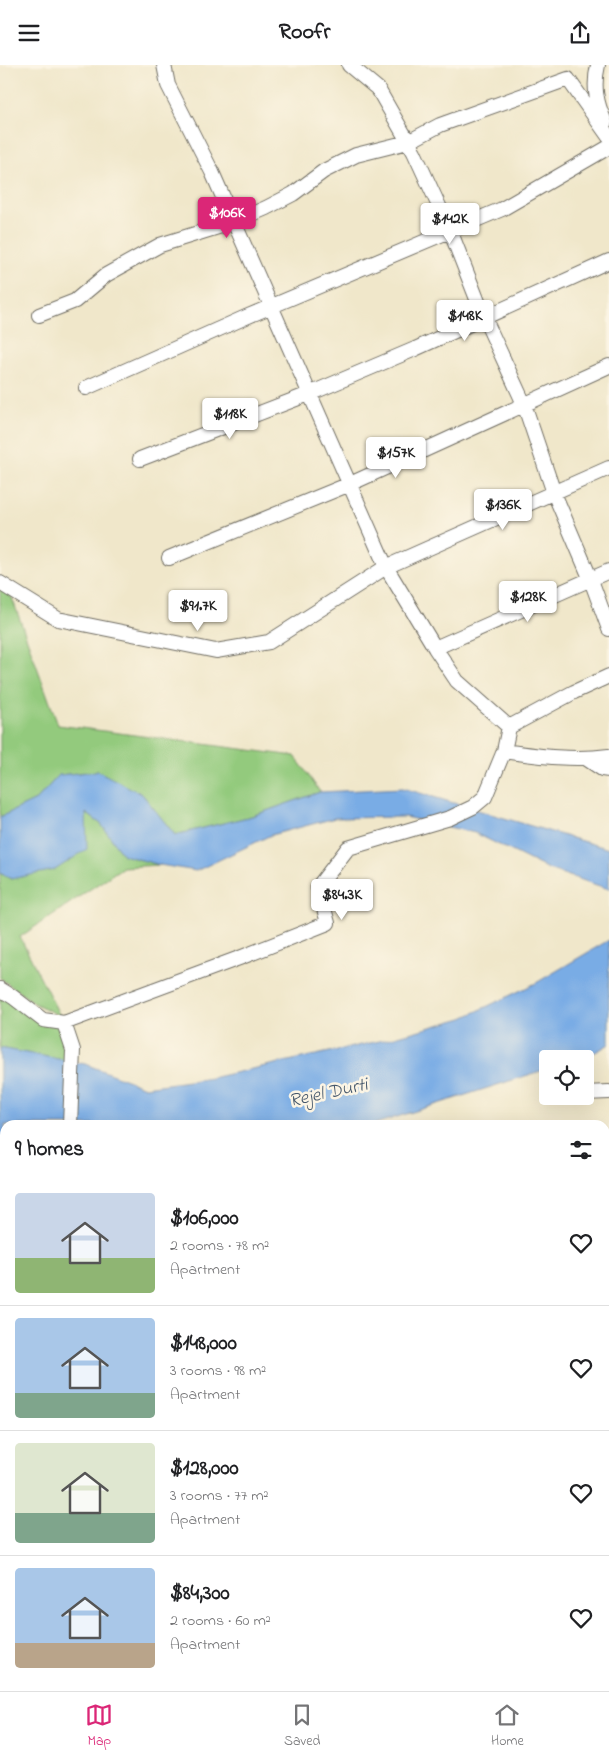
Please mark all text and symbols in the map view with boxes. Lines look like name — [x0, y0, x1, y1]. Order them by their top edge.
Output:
text: Roofr — [279, 17, 330, 49]
icon: menu — [15, 19, 43, 47]
icon: share — [566, 19, 594, 47]
pin: $106K — [192, 197, 262, 239]
text: $106K — [209, 201, 245, 225]
pin: $142K — [415, 203, 485, 245]
text: $142K — [431, 207, 469, 231]
pin: $148K — [430, 299, 500, 342]
text: $148K — [447, 304, 483, 328]
pin: $118K — [195, 397, 265, 440]
text: $118K — [213, 402, 247, 426]
pin: $157K — [361, 437, 431, 479]
text: $157K — [377, 441, 415, 465]
pin: $136K — [468, 489, 538, 531]
text: $136K — [485, 493, 521, 517]
pin: $128K — [493, 581, 563, 623]
text: $128K — [510, 585, 546, 609]
pin: $91.7K — [157, 589, 239, 632]
text: $91.7K — [179, 594, 217, 618]
pin: $84.3K — [301, 879, 383, 921]
text: $84.3K — [322, 883, 362, 907]
map controls — [539, 1050, 594, 1105]
button: locate — [539, 1050, 594, 1105]
water label: Rejel Durti — [287, 1072, 372, 1115]
text: 9 homes — [15, 1135, 84, 1165]
icon: filters — [567, 1136, 595, 1164]
text: $106,000 — [170, 1204, 239, 1234]
icon: home — [55, 1213, 115, 1273]
icon: heart — [567, 1229, 595, 1257]
text: 2 rooms · 78 m² — [170, 1234, 269, 1258]
text: Apartment — [170, 1258, 240, 1282]
text: $148,000 — [170, 1329, 237, 1359]
icon: home — [55, 1338, 115, 1398]
icon: heart — [567, 1354, 595, 1382]
text: 3 rooms · 98 m² — [170, 1359, 266, 1383]
text: Apartment — [170, 1383, 240, 1407]
text: $128,000 — [170, 1454, 239, 1484]
icon: home — [55, 1463, 115, 1523]
icon: heart — [567, 1479, 595, 1507]
text: 3 rooms · 77 m² — [170, 1484, 269, 1508]
text: Apartment — [170, 1508, 240, 1532]
text: $84,300 — [170, 1579, 230, 1609]
icon: home — [55, 1588, 115, 1648]
icon: heart — [567, 1604, 595, 1632]
text: 2 rooms · 60 m² — [170, 1609, 271, 1633]
text: Apartment — [170, 1633, 240, 1657]
tab: Map — [85, 1701, 113, 1752]
tab: Saved — [284, 1701, 320, 1752]
tab: Home — [491, 1701, 524, 1752]

